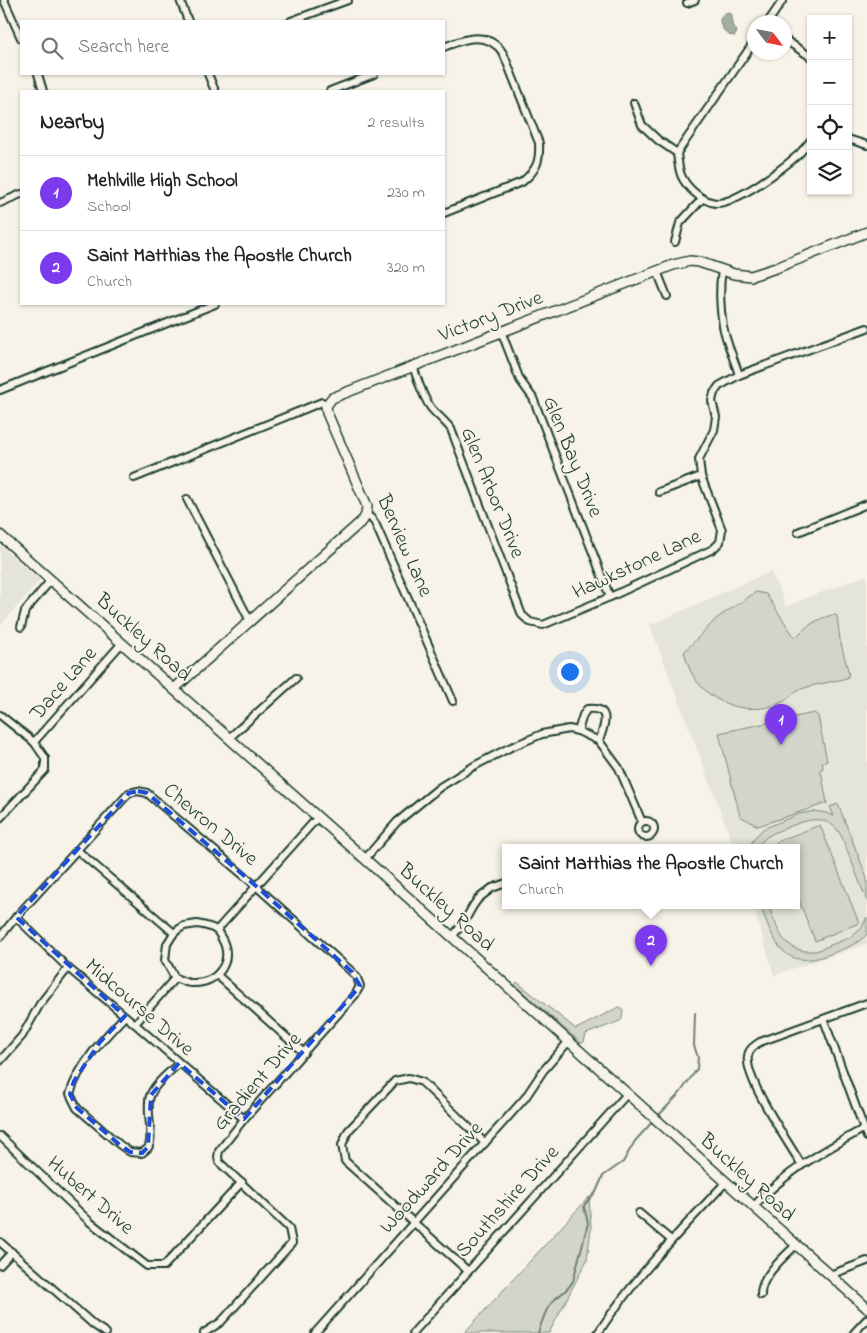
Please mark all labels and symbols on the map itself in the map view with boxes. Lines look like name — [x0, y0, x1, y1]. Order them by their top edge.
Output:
north arrow — [747, 15, 792, 60]
street label: Victory Drive — [434, 283, 549, 353]
street label: Glen Bay Drive — [532, 392, 610, 523]
street label: Glen Arbor Drive — [452, 423, 532, 563]
street label: Berview Lane — [368, 489, 440, 603]
street label: Hawkstone Lane — [568, 522, 707, 608]
street label: Buckley Road — [86, 586, 198, 691]
street label: Dace Lane — [23, 640, 105, 728]
your location — [557, 659, 583, 685]
pin: 1 — [765, 704, 797, 745]
street label: Chevron Drive — [156, 776, 264, 874]
street label: Buckley Road — [389, 856, 501, 961]
pin: 2 — [635, 925, 667, 966]
street label: Midcourse Drive — [78, 952, 201, 1064]
street label: Gradient Drive — [206, 1025, 310, 1138]
street label: Woodward Drive — [373, 1115, 491, 1241]
street label: Buckley Road — [690, 1126, 802, 1231]
street label: Southshire Drive — [449, 1138, 567, 1265]
street label: Hubert Drive — [40, 1149, 141, 1243]

